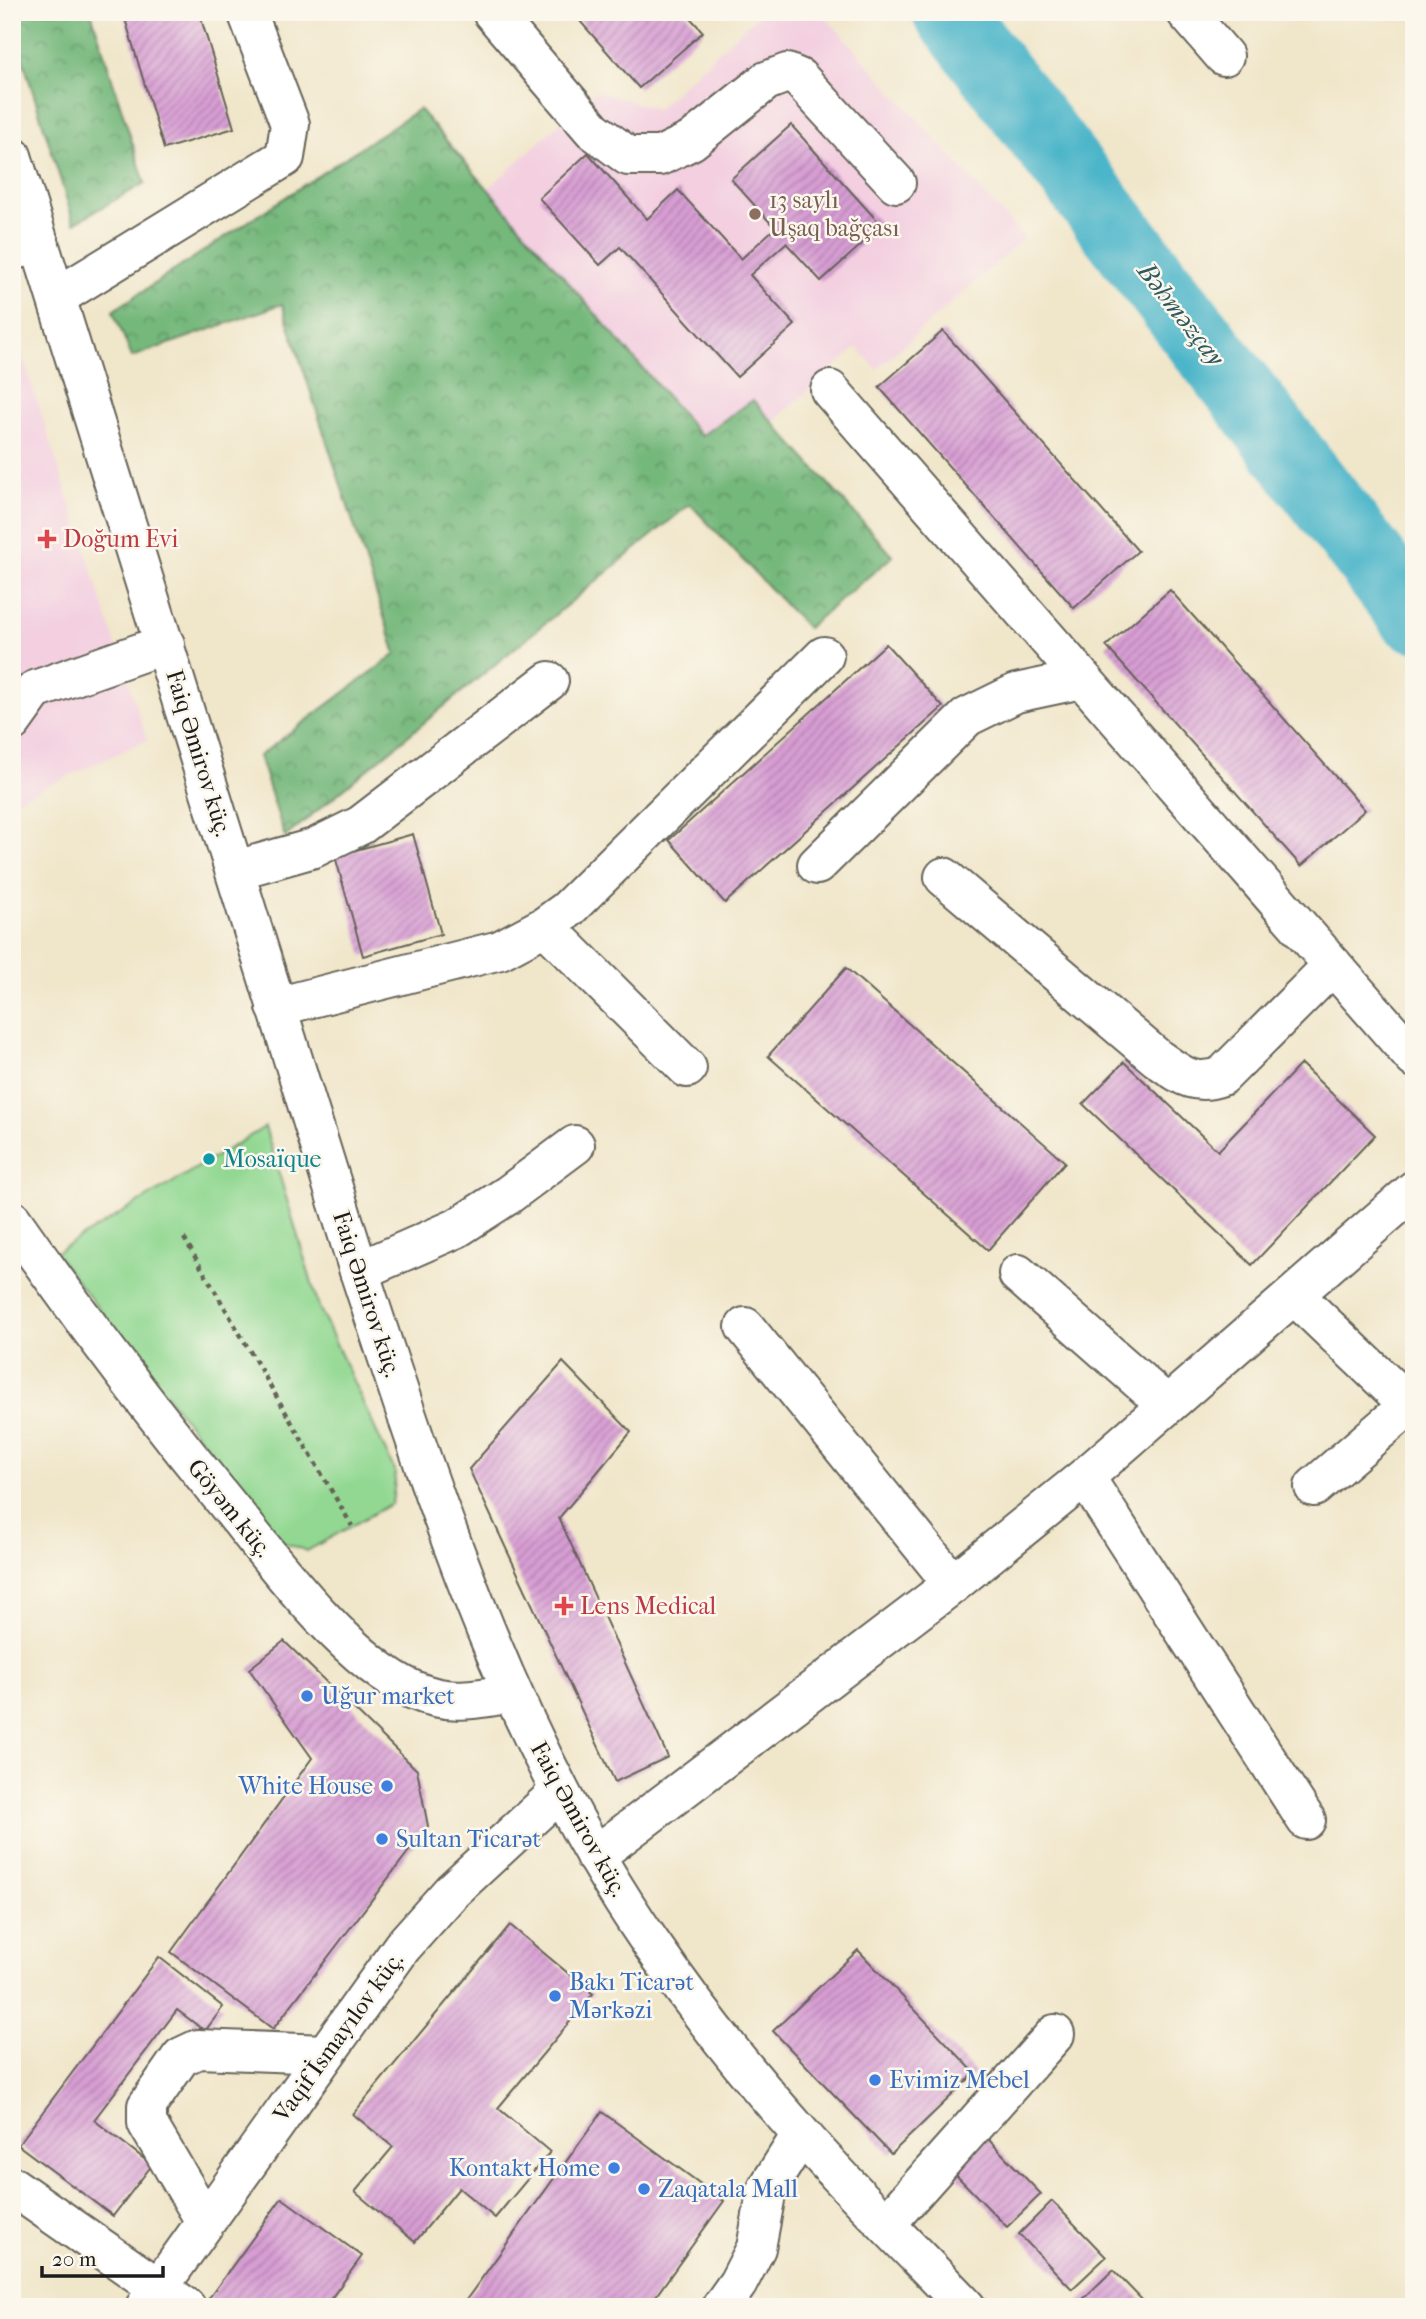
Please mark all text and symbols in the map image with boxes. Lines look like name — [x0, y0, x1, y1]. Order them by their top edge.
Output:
place label: 13 saylı Uşaq bağçası — [769, 186, 899, 243]
marker: 13 saylı Uşaq bağçası — [747, 206, 763, 222]
water label: Bəhməzçay — [1130, 255, 1232, 373]
place label: Doğum Evi — [63, 525, 178, 553]
marker: Doğum Evi — [37, 529, 57, 549]
street label: Faiq Əmirov küç. — [159, 666, 238, 840]
place label: Mosaïque — [223, 1145, 322, 1173]
marker: Mosaïque — [201, 1151, 217, 1167]
street label: Faiq Əmirov küç. — [326, 1207, 407, 1381]
street label: Göyəm küç. — [181, 1453, 278, 1563]
place label: Lens Medical — [580, 1592, 717, 1620]
marker: Lens Medical — [554, 1596, 574, 1616]
place label: Uğur market — [321, 1682, 455, 1710]
marker: Uğur market — [299, 1688, 315, 1704]
street label: Faiq Əmirov küç. — [524, 1737, 633, 1902]
place label: White House — [238, 1772, 373, 1800]
marker: White House — [379, 1778, 395, 1794]
place label: Sultan Ticarət — [396, 1825, 541, 1853]
marker: Sultan Ticarət — [374, 1831, 390, 1847]
street label: Vaqif İsmayılov küç. — [266, 1946, 410, 2129]
place label: Bakı Ticarət Mərkəzi — [569, 1968, 694, 2024]
marker: Bakı Ticarət Mərkəzi — [547, 1988, 563, 2004]
place label: Evimiz Mebel — [889, 2066, 1030, 2094]
marker: Evimiz Mebel — [867, 2072, 883, 2088]
place label: Kontakt Home — [449, 2154, 600, 2182]
marker: Kontakt Home — [606, 2160, 622, 2176]
place label: Zaqatala Mall — [658, 2175, 798, 2203]
marker: Zaqatala Mall — [636, 2181, 652, 2197]
scale bar — [42, 2235, 163, 2279]
text: 20 m — [52, 2247, 97, 2271]

